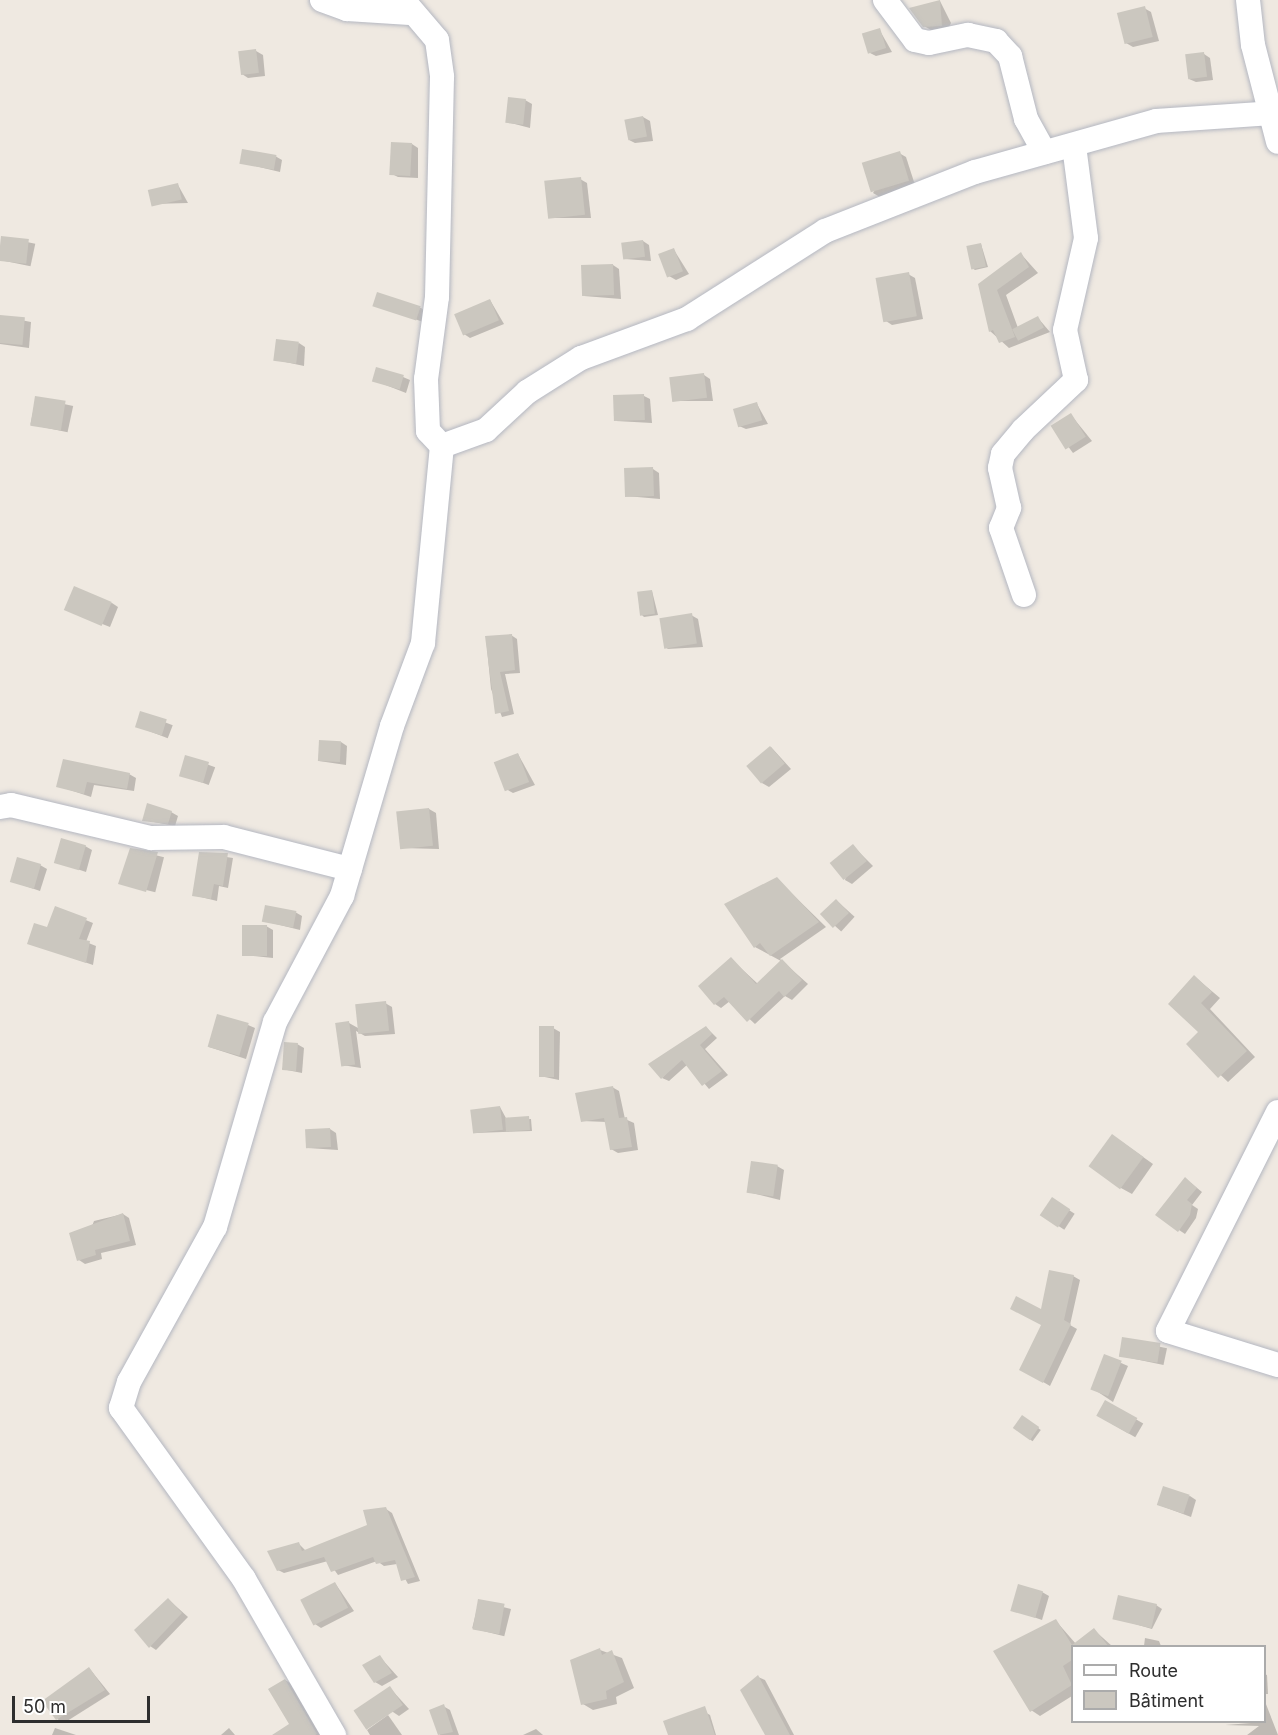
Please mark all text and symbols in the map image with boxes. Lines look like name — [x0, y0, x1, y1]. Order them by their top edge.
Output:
legend — [1071, 1645, 1266, 1723]
text: Route — [1129, 1660, 1178, 1681]
scale bar — [15, 1684, 153, 1722]
text: Bâtiment — [1129, 1690, 1204, 1711]
text: 50 m — [23, 1696, 66, 1717]

